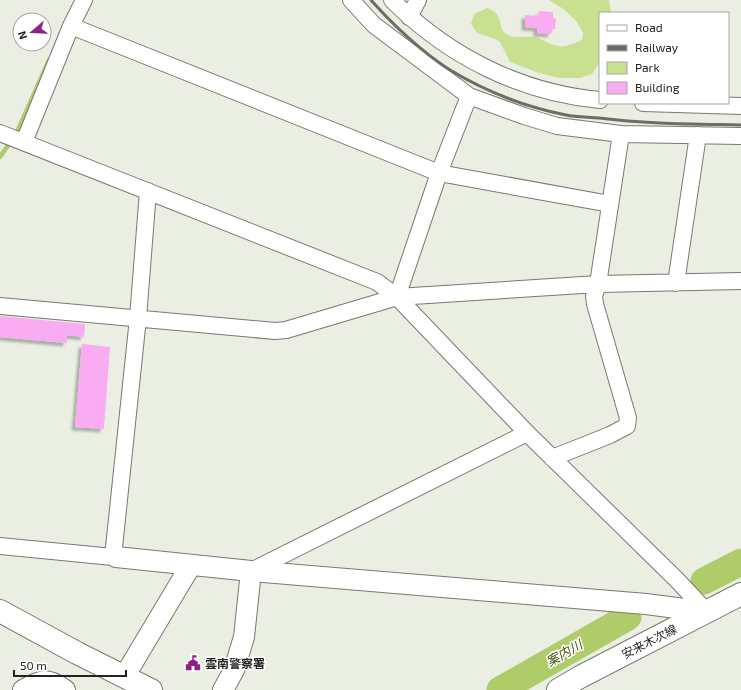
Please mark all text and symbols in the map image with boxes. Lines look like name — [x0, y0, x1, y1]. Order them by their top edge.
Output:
north arrow — [12, 12, 52, 52]
legend — [599, 12, 729, 104]
text: Road — [635, 20, 663, 34]
text: N — [15, 29, 30, 41]
text: Railway — [635, 40, 679, 54]
text: Park — [635, 60, 660, 74]
text: Building — [635, 80, 680, 94]
street label: 安来木次線 — [619, 621, 679, 661]
water label: 案内川 — [543, 635, 587, 670]
scale bar — [14, 652, 126, 678]
public building icon: 雲南警察署 — [184, 654, 202, 672]
place label: 雲南警察署 — [205, 656, 265, 670]
text: 50 m — [20, 658, 47, 672]

